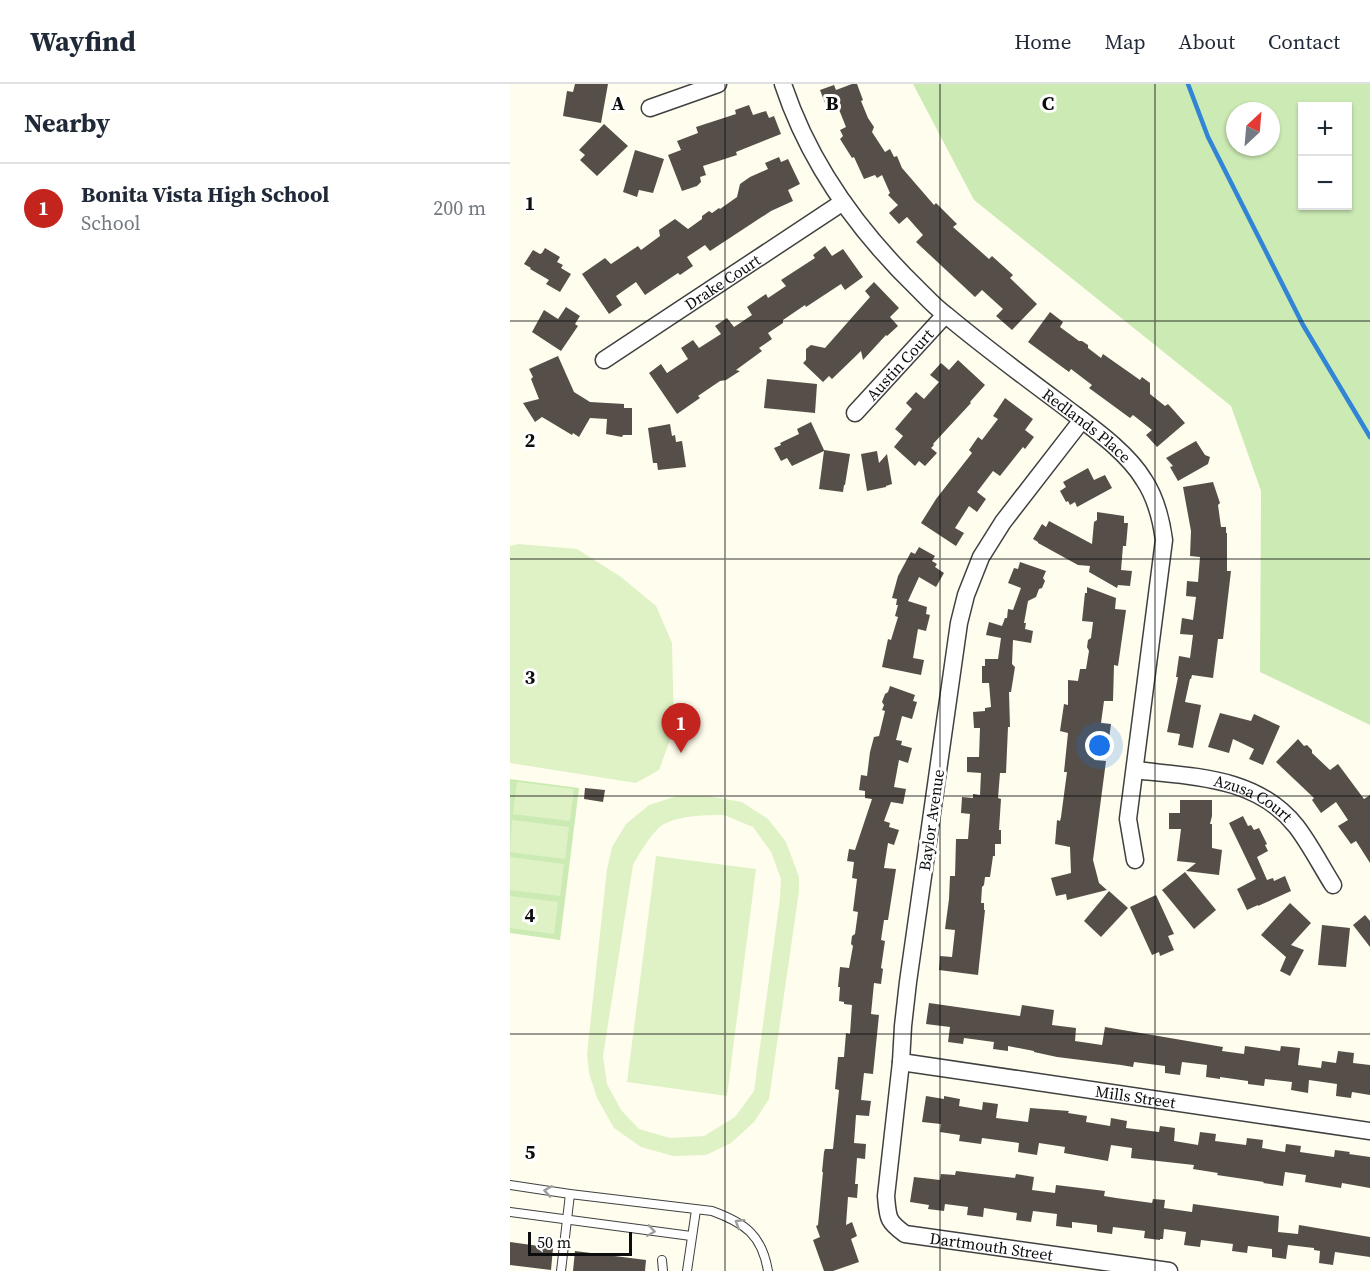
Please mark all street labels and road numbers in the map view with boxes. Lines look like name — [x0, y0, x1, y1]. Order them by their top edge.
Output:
street label: Drake Court — [680, 248, 765, 315]
street label: Austin Court — [861, 323, 939, 405]
street label: Redlands Place — [1038, 383, 1136, 467]
street label: Baylor Avenue — [913, 768, 949, 872]
street label: Azusa Court — [1212, 769, 1298, 827]
street label: Mills Street — [1094, 1080, 1178, 1113]
street label: Dartmouth Street — [928, 1227, 1055, 1266]

